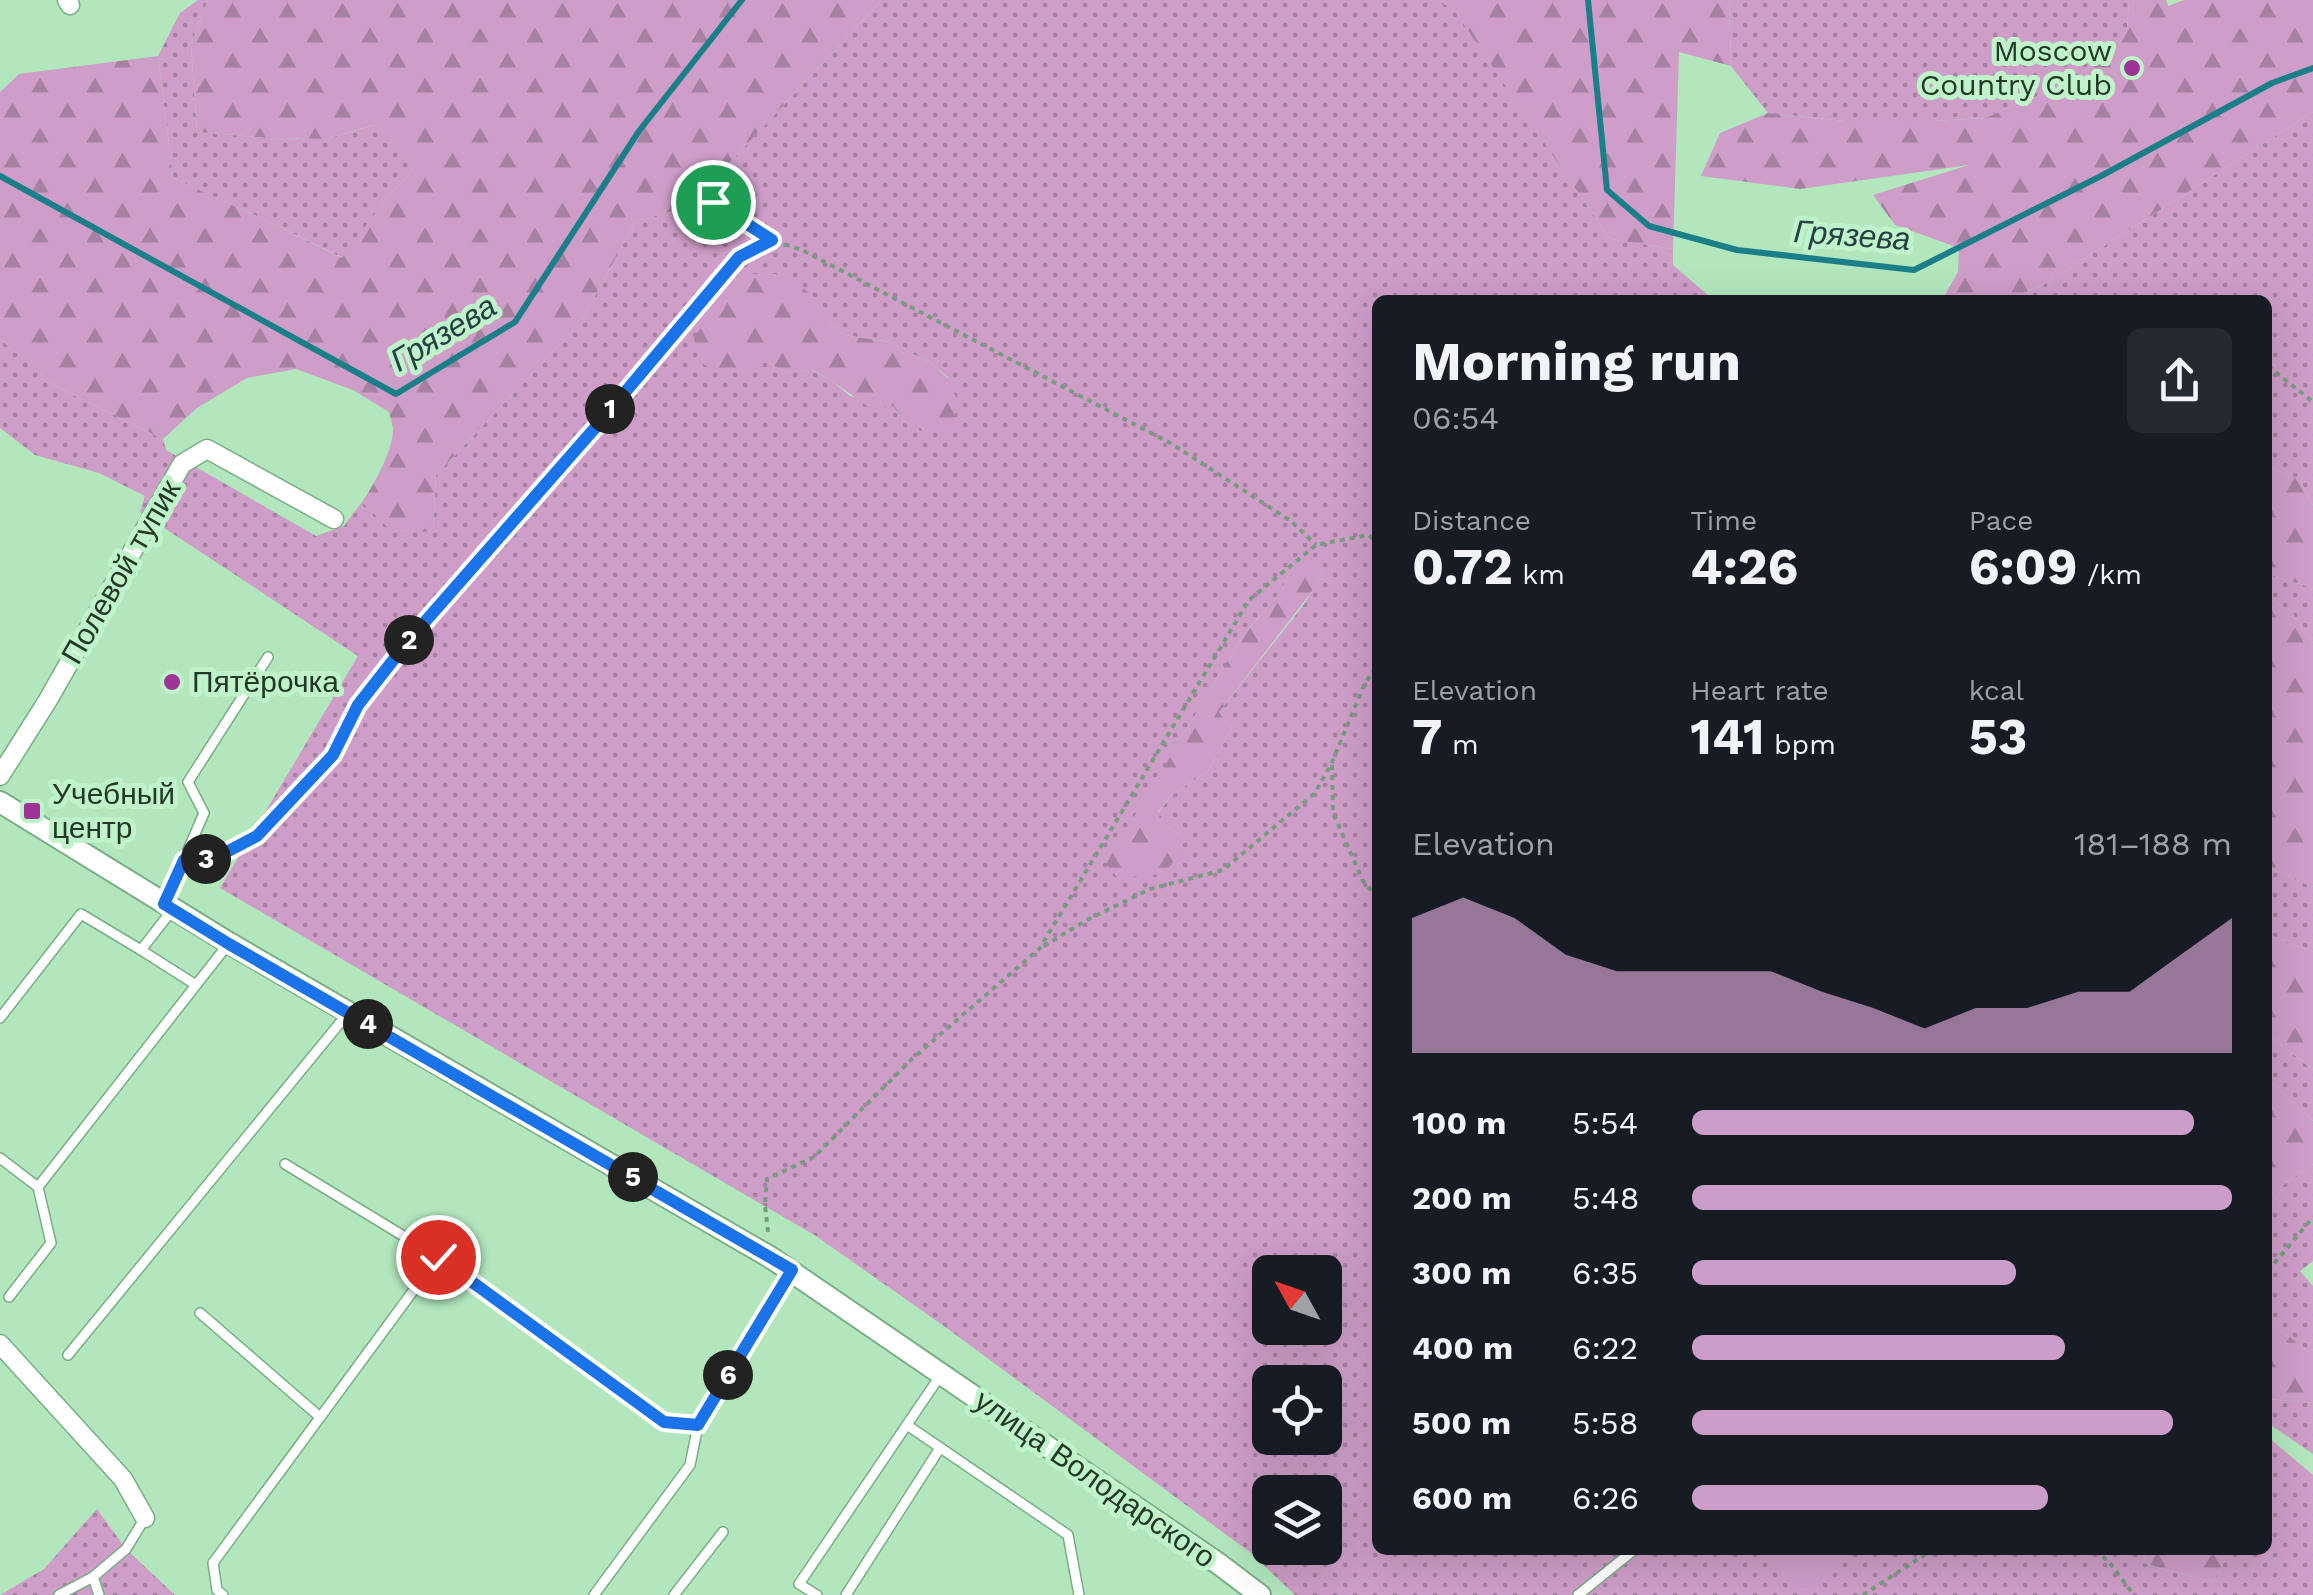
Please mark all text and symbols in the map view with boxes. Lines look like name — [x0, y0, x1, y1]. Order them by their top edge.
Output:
place label: Moscow Country Club — [1920, 33, 2112, 102]
marker: Moscow Country Club — [2121, 57, 2143, 79]
pin — [671, 160, 756, 245]
icon: arrive — [686, 175, 741, 230]
water label: Грязева — [1792, 212, 1912, 258]
water label: Грязева — [383, 287, 503, 379]
button: share — [2127, 328, 2232, 433]
text: Morning run — [1412, 329, 1741, 393]
pin: 1 — [585, 384, 635, 434]
text: 1 — [604, 392, 616, 425]
text: 06:54 — [1412, 399, 1499, 437]
street label: Полевой тупик — [54, 473, 188, 670]
text: Distance — [1412, 504, 1531, 537]
text: Time — [1690, 504, 1757, 537]
text: Pace — [1969, 504, 2033, 537]
text: 0.72 — [1412, 537, 1513, 596]
text: 4:26 — [1690, 537, 1798, 596]
text: 6:09 — [1969, 537, 2078, 596]
text: km — [1513, 558, 1565, 591]
text: /km — [2078, 558, 2142, 591]
pin: 2 — [384, 615, 434, 665]
text: 2 — [401, 623, 417, 656]
place label: Пятёрочка — [192, 664, 339, 699]
marker: Пятёрочка — [161, 671, 183, 693]
text: Elevation — [1412, 674, 1537, 707]
text: Heart rate — [1690, 674, 1829, 707]
text: kcal — [1969, 674, 2024, 707]
text: 7 — [1412, 707, 1442, 766]
text: 141 — [1690, 707, 1765, 766]
text: 53 — [1969, 707, 2027, 766]
text: m — [1442, 728, 1479, 761]
text: bpm — [1765, 728, 1836, 761]
place label: Учебный центр — [52, 776, 175, 845]
marker: Учебный центр — [21, 800, 43, 822]
text: Elevation — [1412, 825, 1555, 863]
text: 181–188 m — [2074, 825, 2232, 863]
pin: 3 — [181, 834, 231, 884]
text: 3 — [198, 842, 214, 875]
pin: 4 — [343, 999, 393, 1049]
text: 4 — [359, 1007, 377, 1040]
text: 100 m — [1412, 1104, 1506, 1142]
text: 5:54 — [1572, 1104, 1638, 1142]
pin: 5 — [608, 1152, 658, 1202]
text: 5 — [625, 1160, 641, 1193]
text: 200 m — [1412, 1179, 1512, 1217]
text: 5:48 — [1572, 1179, 1639, 1217]
pin — [396, 1215, 481, 1300]
icon: check — [411, 1230, 466, 1285]
text: 300 m — [1412, 1254, 1511, 1292]
text: 6:35 — [1572, 1254, 1638, 1292]
north arrow — [1252, 1255, 1342, 1345]
map controls — [1252, 1255, 1342, 1565]
text: 400 m — [1412, 1329, 1513, 1367]
text: 6:22 — [1572, 1329, 1638, 1367]
pin: 6 — [703, 1350, 753, 1400]
text: 6 — [719, 1358, 737, 1391]
button: locate — [1252, 1365, 1342, 1455]
street label: улица Володарского — [968, 1382, 1222, 1575]
text: 500 m — [1412, 1404, 1511, 1442]
text: 5:58 — [1572, 1404, 1638, 1442]
button: layers — [1252, 1475, 1342, 1565]
text: 600 m — [1412, 1479, 1512, 1517]
text: 6:26 — [1572, 1479, 1639, 1517]

